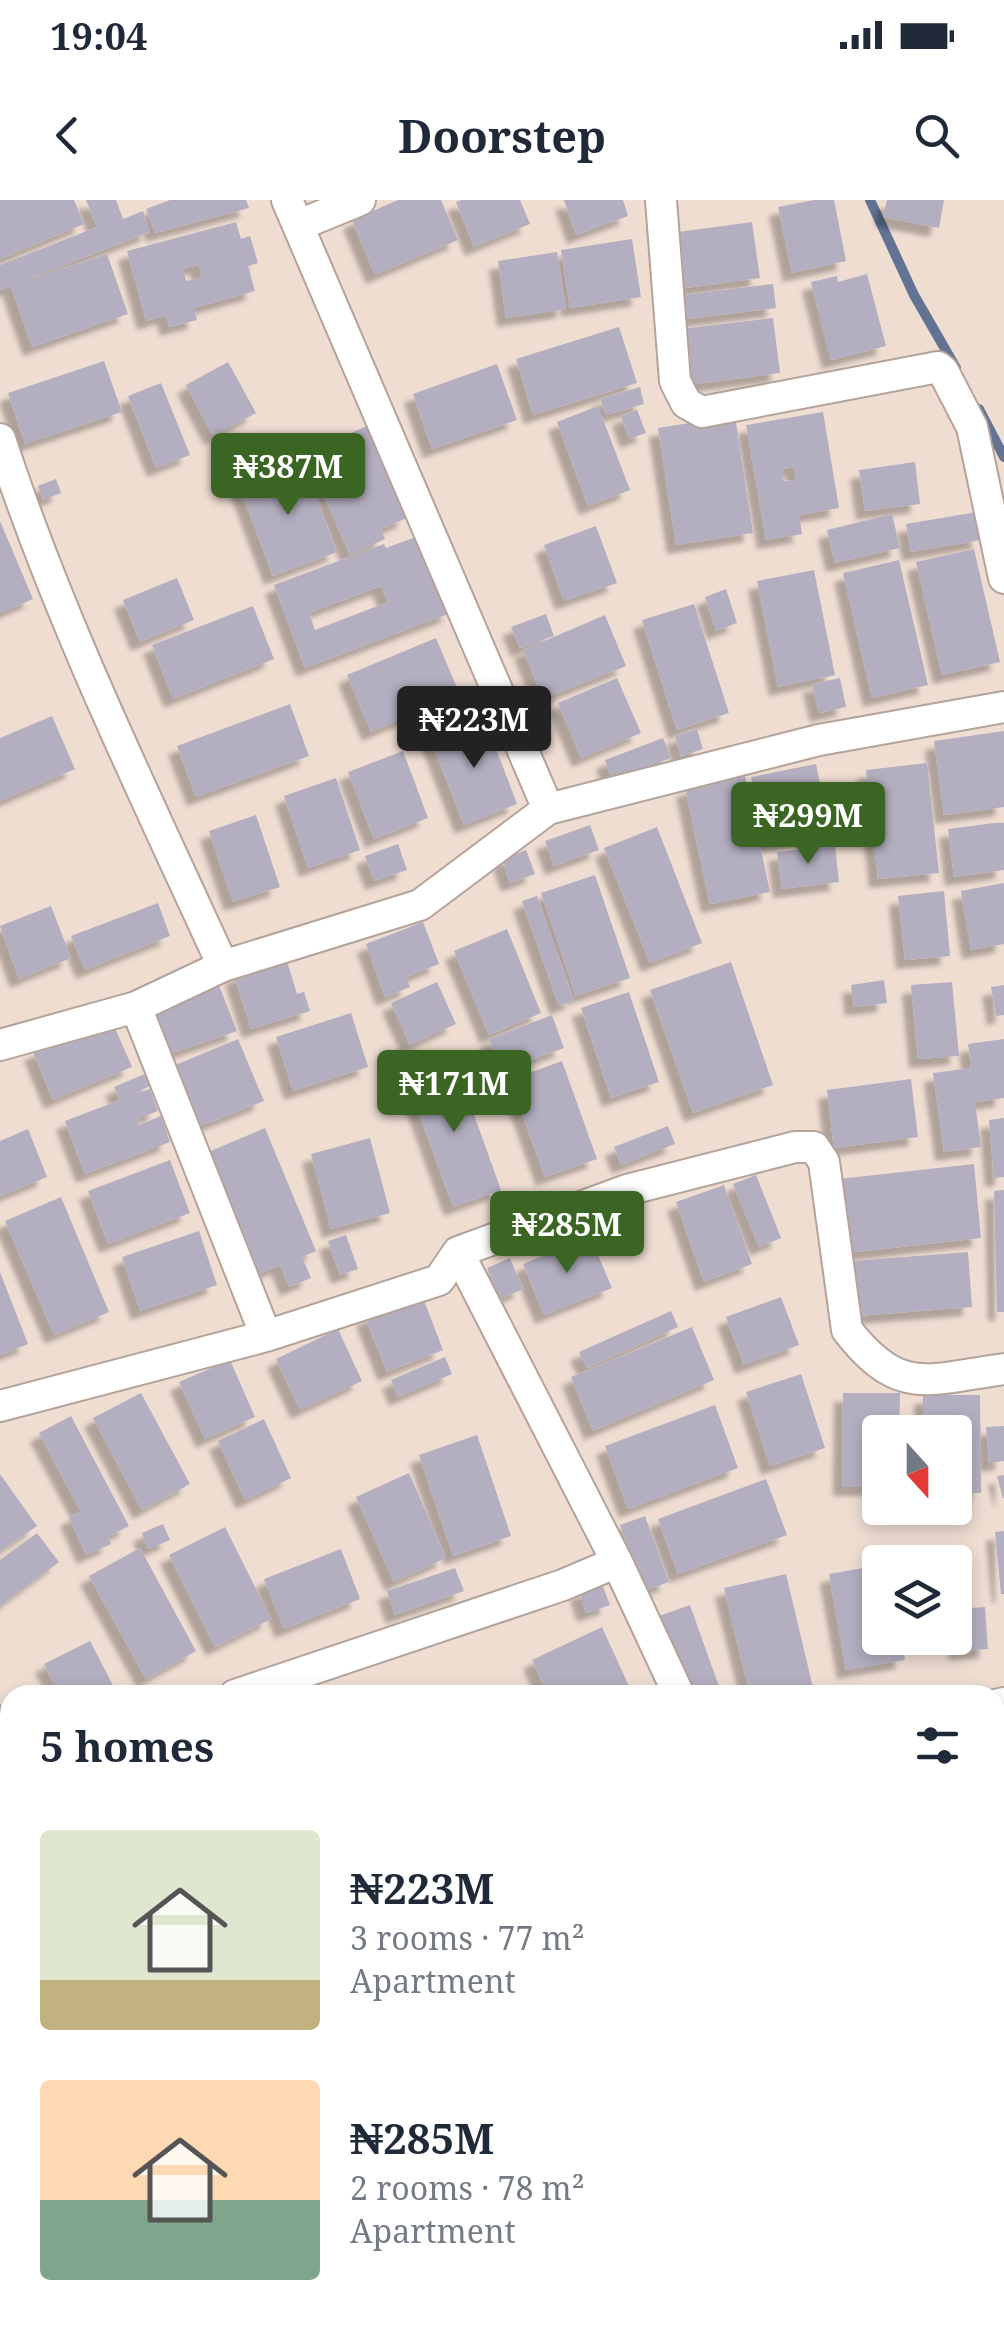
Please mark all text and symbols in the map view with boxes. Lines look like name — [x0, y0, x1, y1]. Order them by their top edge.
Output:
text: 19:04 — [50, 9, 147, 61]
text: Doorstep — [398, 105, 606, 166]
icon: back — [40, 108, 95, 163]
icon: search — [909, 108, 964, 163]
pin: ₦387M — [218, 433, 358, 518]
text: ₦387M — [233, 444, 343, 487]
pin: ₦223M — [404, 686, 544, 771]
text: ₦223M — [419, 697, 529, 740]
pin: ₦299M — [738, 782, 878, 867]
text: ₦299M — [753, 793, 863, 836]
pin: ₦171M — [384, 1050, 524, 1135]
text: ₦171M — [399, 1061, 509, 1104]
pin: ₦285M — [497, 1191, 637, 1276]
text: ₦285M — [512, 1202, 622, 1245]
north arrow — [862, 1415, 972, 1525]
map controls — [862, 1415, 972, 1655]
button: layers — [862, 1545, 972, 1655]
text: 5 homes — [40, 1717, 214, 1774]
icon: filters — [910, 1718, 965, 1773]
text: ₦223M — [350, 1859, 494, 1916]
icon: home — [120, 1870, 240, 1990]
text: 3 rooms · 77 m² — [350, 1916, 585, 1959]
text: Apartment — [350, 1959, 516, 2002]
text: ₦285M — [350, 2109, 494, 2166]
icon: home — [120, 2120, 240, 2240]
text: 2 rooms · 78 m² — [350, 2166, 585, 2209]
text: Apartment — [350, 2209, 516, 2252]

